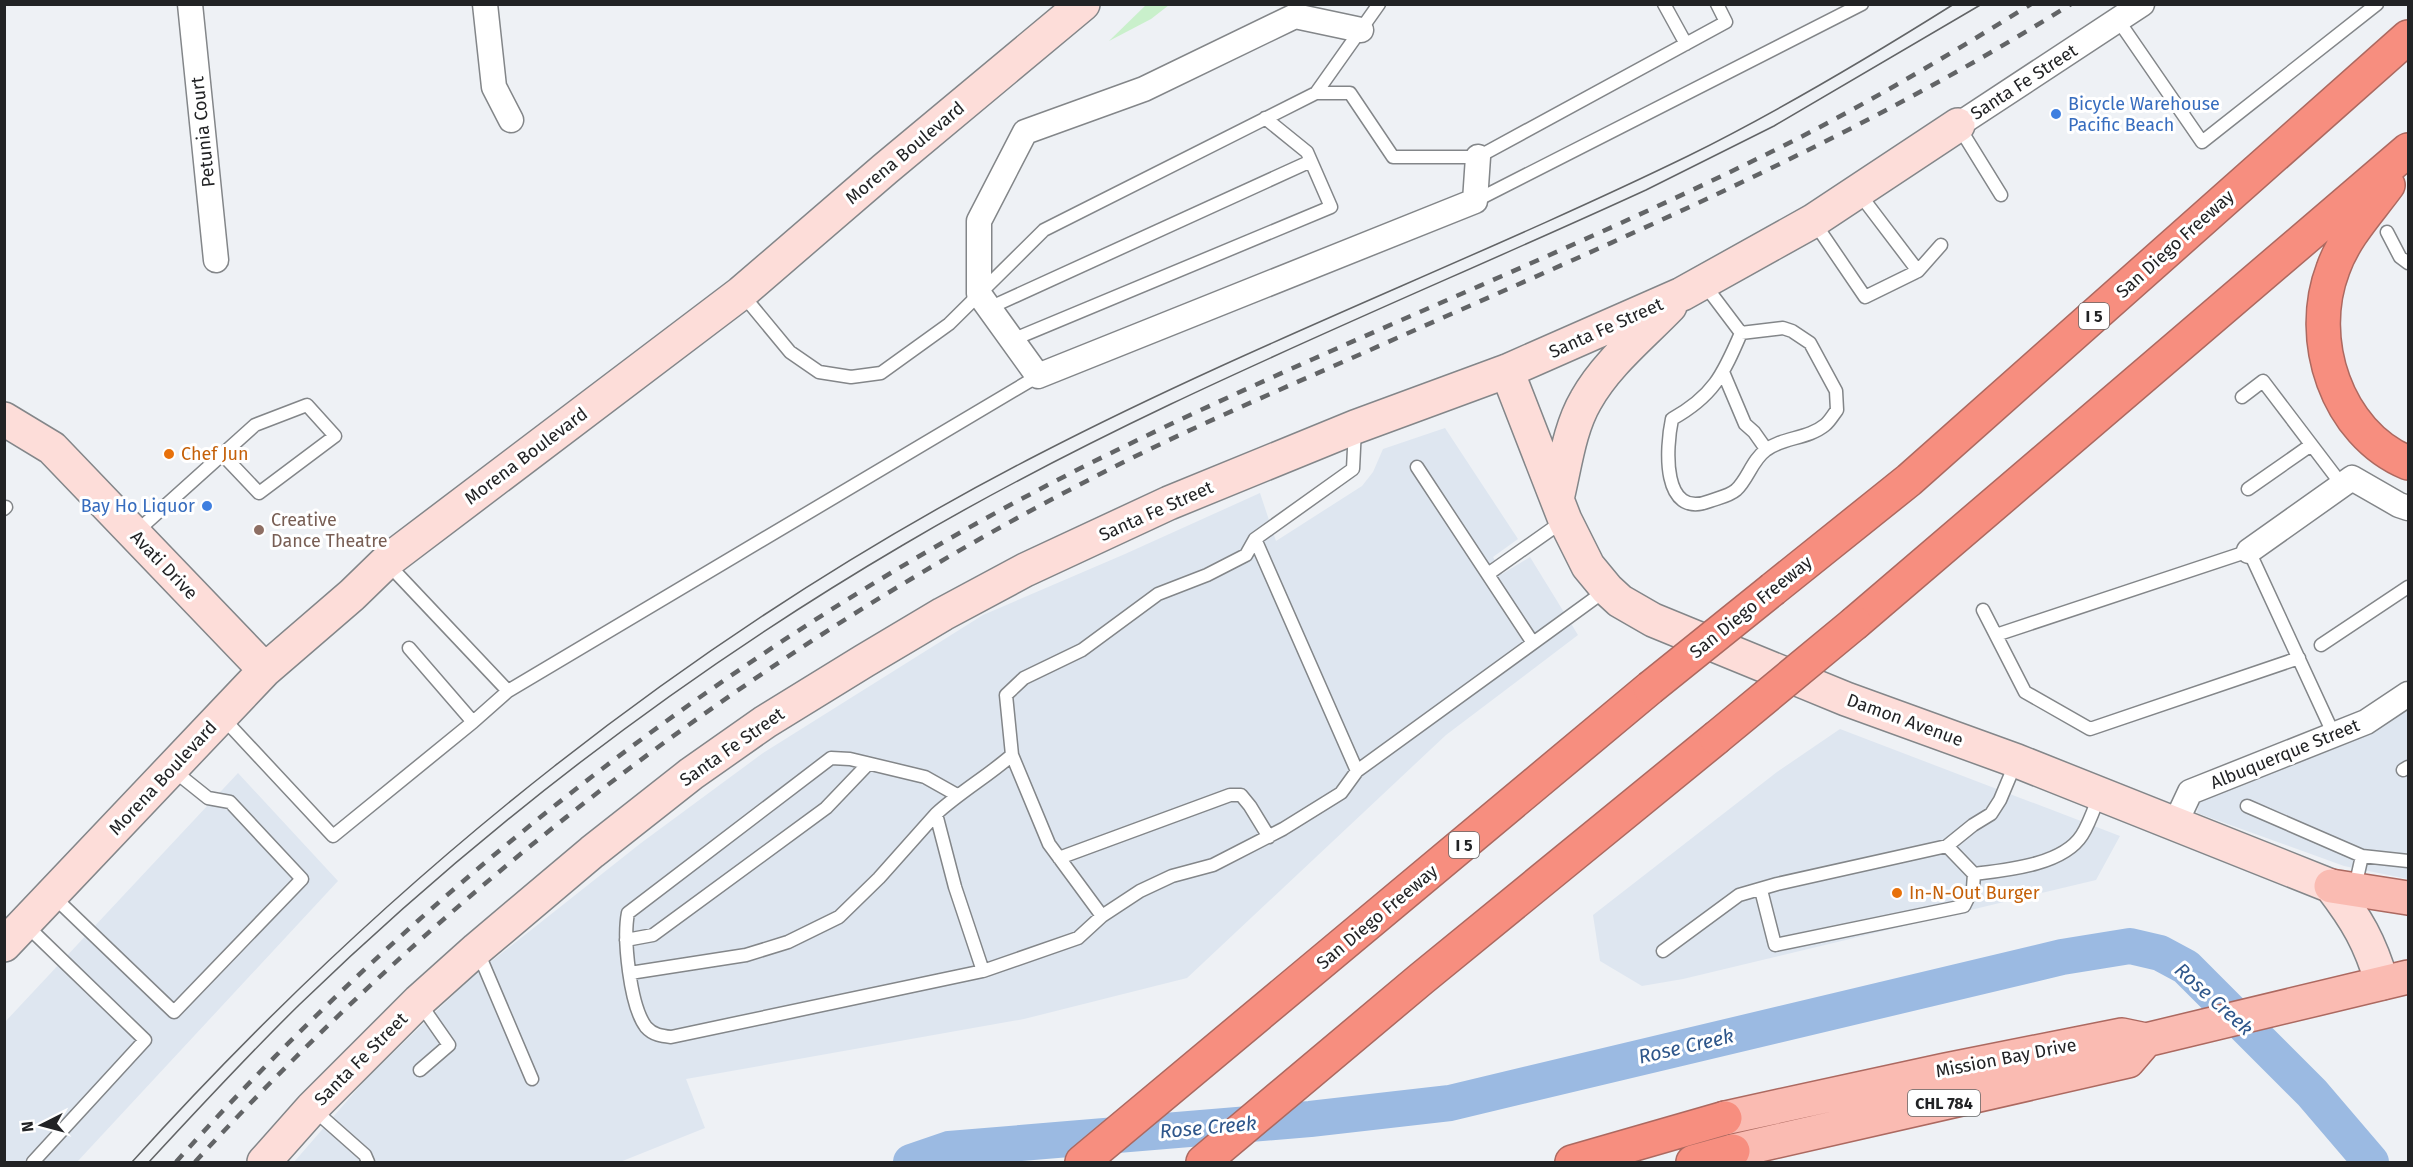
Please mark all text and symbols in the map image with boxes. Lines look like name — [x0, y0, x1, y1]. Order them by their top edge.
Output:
street label: Santa Fe Street — [1967, 39, 2082, 125]
street label: Petunia Court — [186, 75, 220, 188]
place label: Bicycle Warehouse Pacific Beach — [2068, 93, 2220, 136]
street label: Morena Boulevard — [841, 97, 969, 209]
marker: Bicycle Warehouse Pacific Beach — [2049, 107, 2063, 121]
street label: San Diego Freeway — [2112, 185, 2239, 303]
street label: Santa Fe Street — [1545, 293, 1667, 363]
road number: I 5 — [2079, 303, 2109, 329]
street label: Morena Boulevard — [460, 403, 592, 509]
place label: Chef Jun — [181, 443, 249, 465]
marker: Chef Jun — [162, 447, 176, 461]
street label: Santa Fe Street — [1095, 476, 1217, 546]
place label: Bay Ho Liquor — [81, 495, 195, 517]
marker: Bay Ho Liquor — [200, 499, 214, 513]
place label: Creative Dance Theatre — [271, 509, 388, 552]
marker: Creative Dance Theatre — [252, 523, 266, 537]
street label: Avati Drive — [126, 526, 202, 604]
street label: San Diego Freeway — [1685, 551, 1817, 663]
street label: Damon Avenue — [1844, 689, 1966, 751]
street label: Santa Fe Street — [675, 703, 789, 791]
street label: Albuquerque Street — [2207, 714, 2363, 794]
street label: Morena Boulevard — [104, 716, 222, 840]
road number: I 5 — [1449, 832, 1479, 858]
street label: San Diego Freeway — [1312, 860, 1442, 974]
place label: In-N-Out Burger — [1909, 882, 2040, 904]
marker: In-N-Out Burger — [1890, 886, 1904, 900]
water label: Rose Creek — [2170, 958, 2258, 1041]
street label: Santa Fe Street — [310, 1007, 413, 1110]
water label: Rose Creek — [1636, 1023, 1736, 1069]
street label: Mission Bay Drive — [1934, 1034, 2078, 1082]
road number: CHL 784 — [1908, 1090, 1980, 1116]
north arrow — [12, 1095, 72, 1155]
water label: Rose Creek — [1158, 1111, 1258, 1143]
text: N — [18, 1120, 38, 1133]

